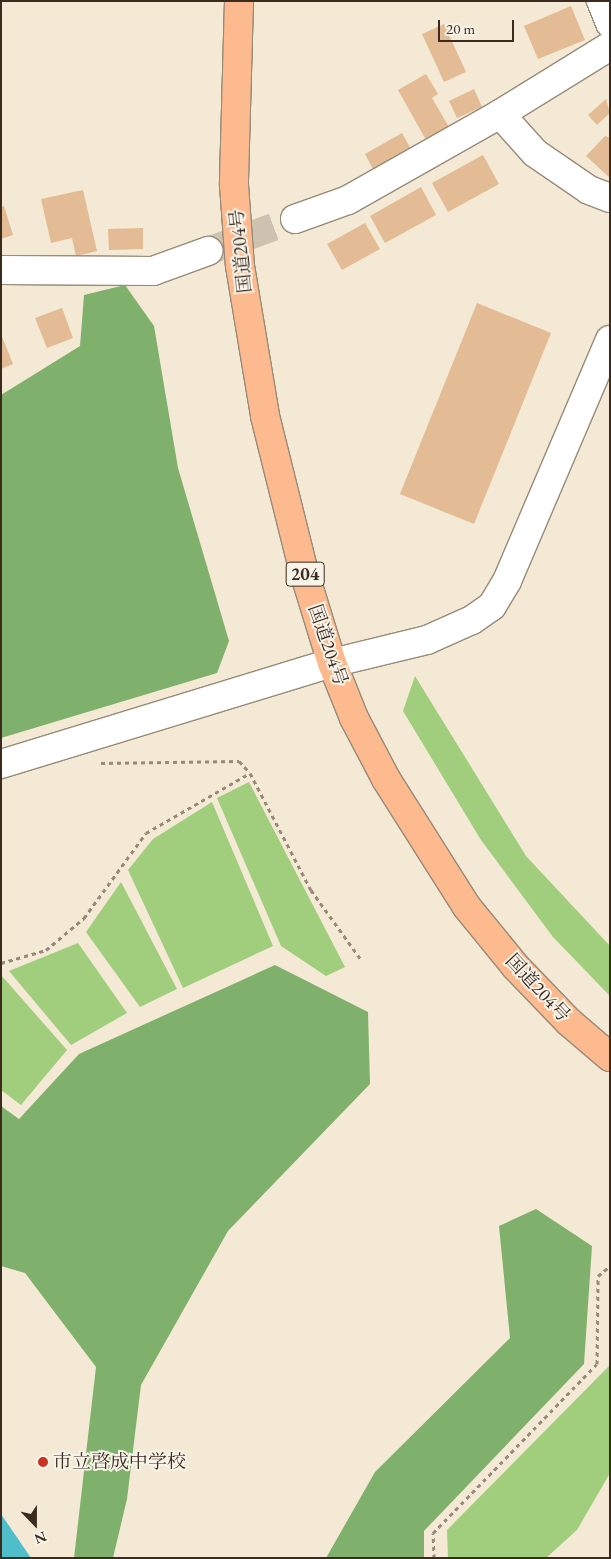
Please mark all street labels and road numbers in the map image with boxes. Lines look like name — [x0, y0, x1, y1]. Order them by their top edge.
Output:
street label: 国道204号 — [225, 208, 257, 294]
road number: 204 — [285, 558, 325, 590]
street label: 国道204号 — [303, 601, 353, 689]
street label: 国道204号 — [501, 949, 575, 1027]

